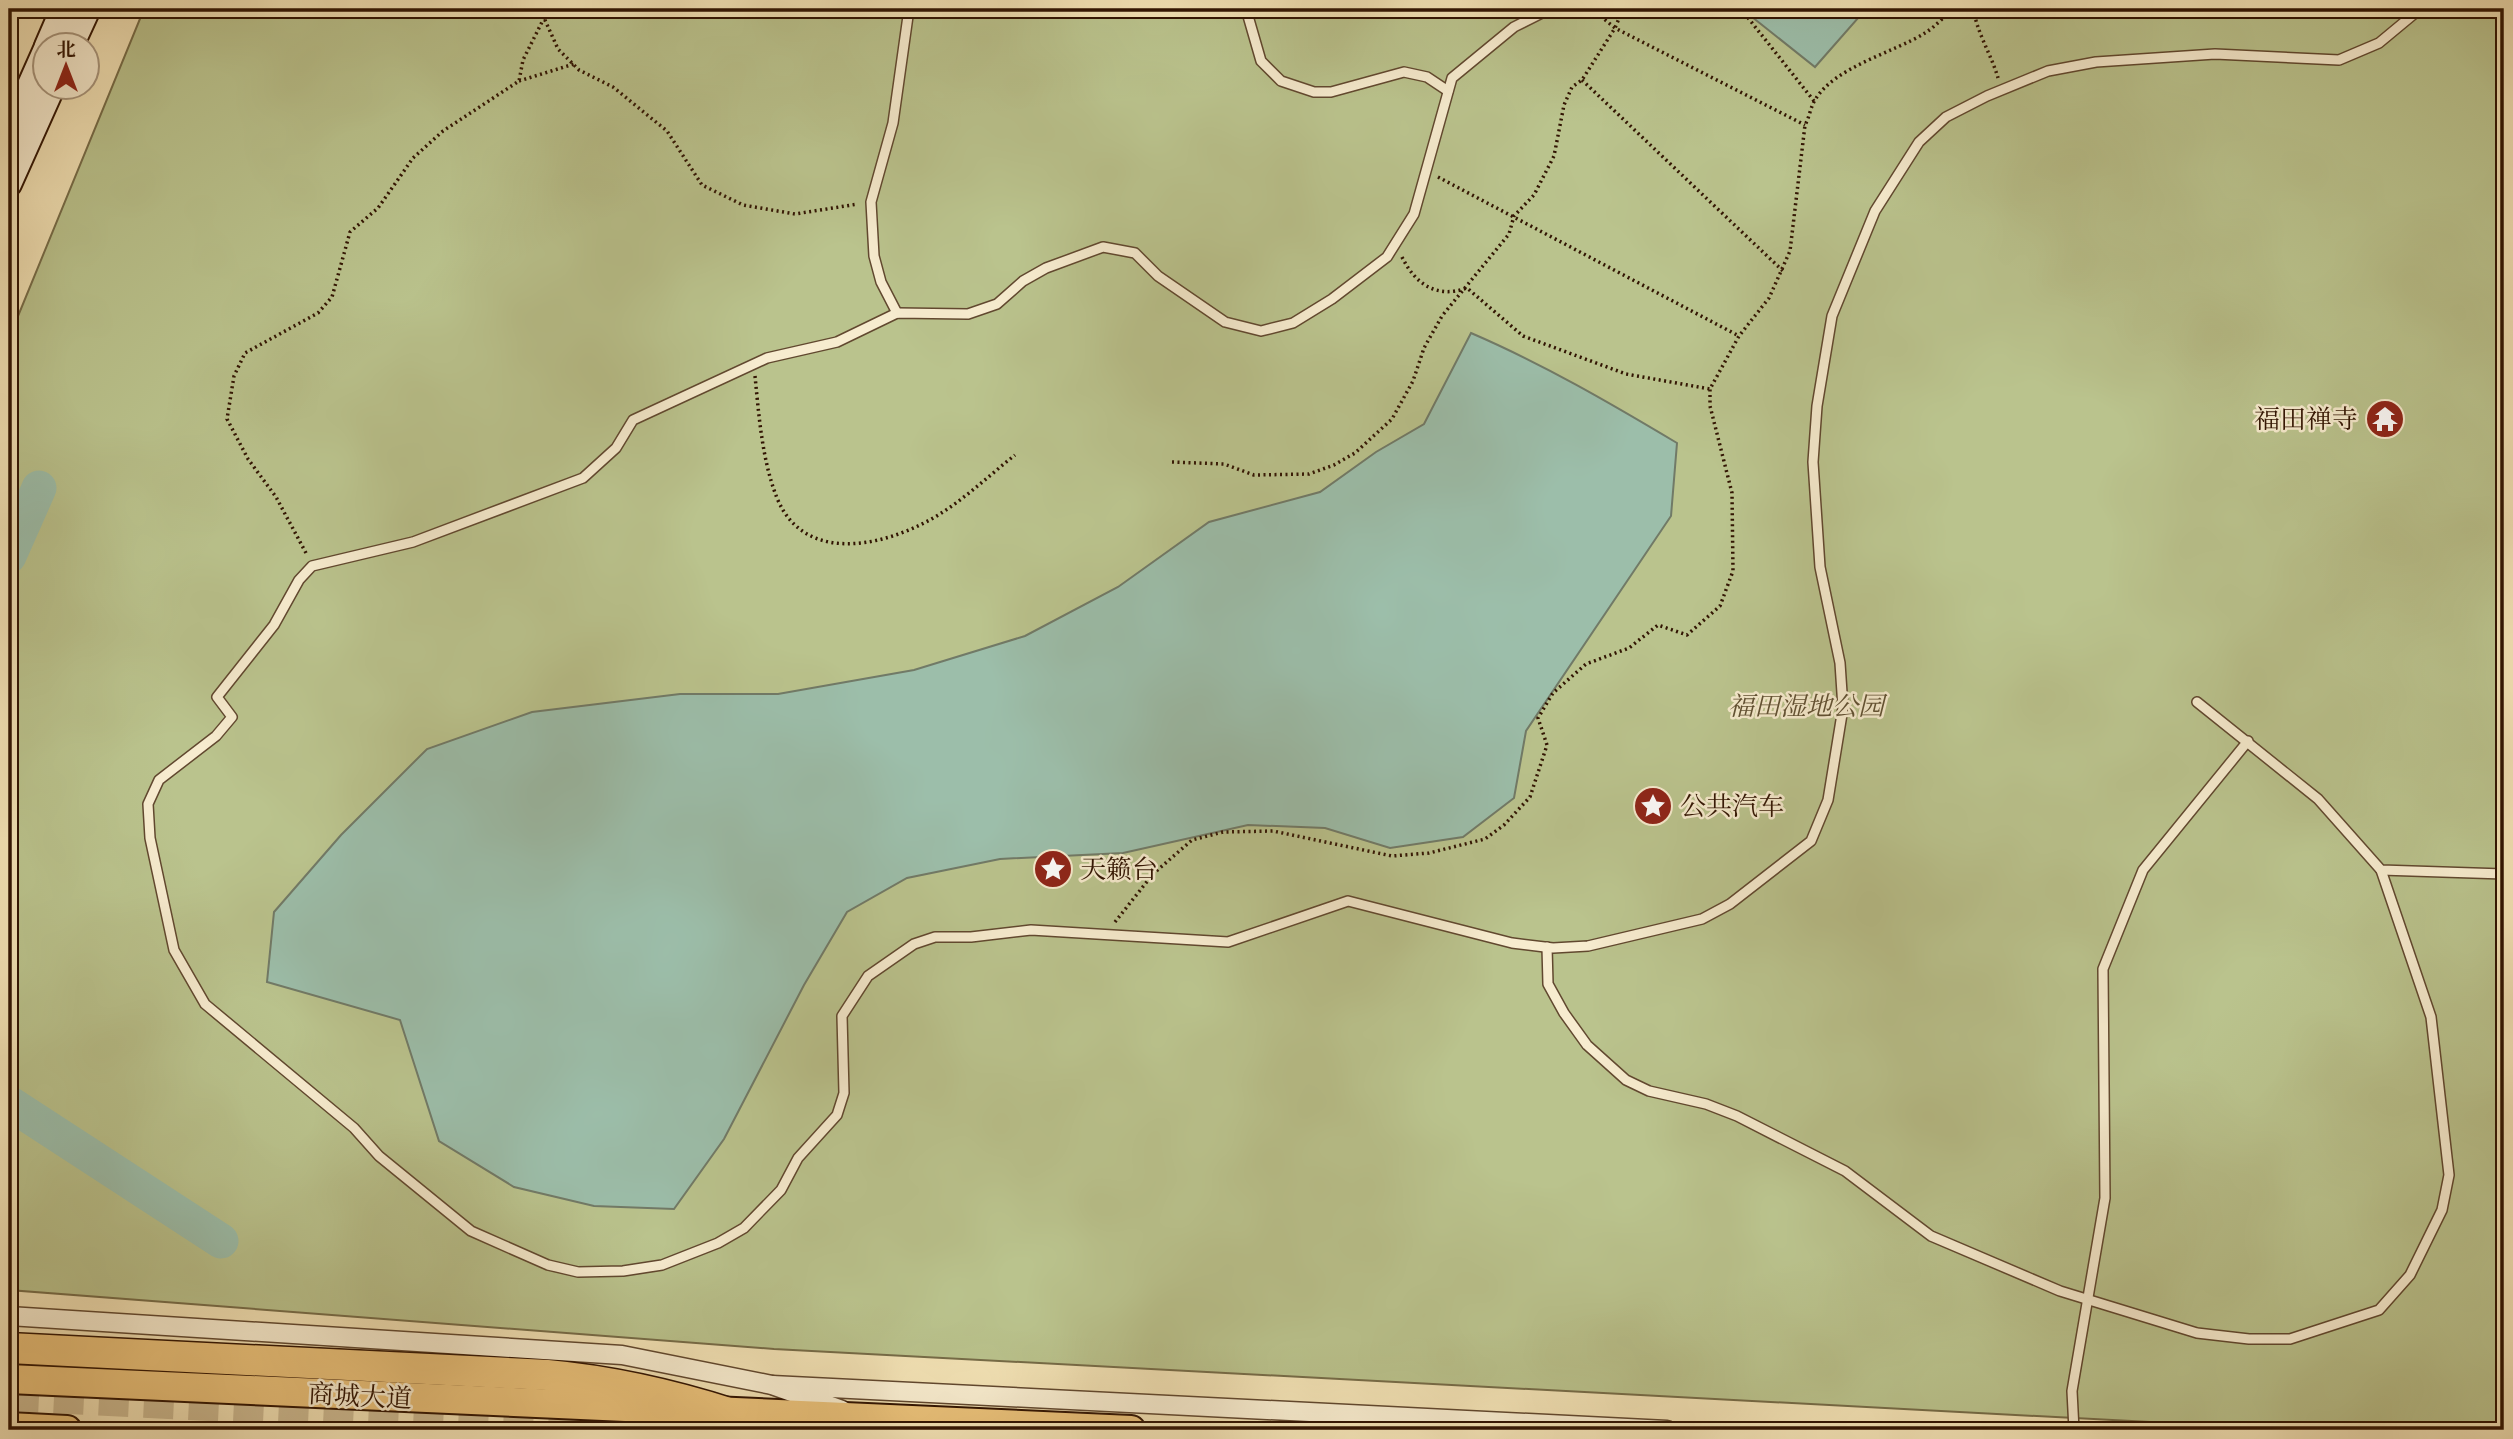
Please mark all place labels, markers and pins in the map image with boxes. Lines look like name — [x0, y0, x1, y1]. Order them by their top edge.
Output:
temple icon: 福田禅寺 — [2364, 398, 2406, 440]
place label: 福田禅寺 — [2254, 403, 2358, 435]
place icon: 公共汽车 — [1632, 785, 1674, 827]
place label: 公共汽车 — [1680, 790, 1784, 822]
place icon: 天籁台 — [1032, 848, 1074, 890]
place label: 天籁台 — [1080, 853, 1158, 885]

